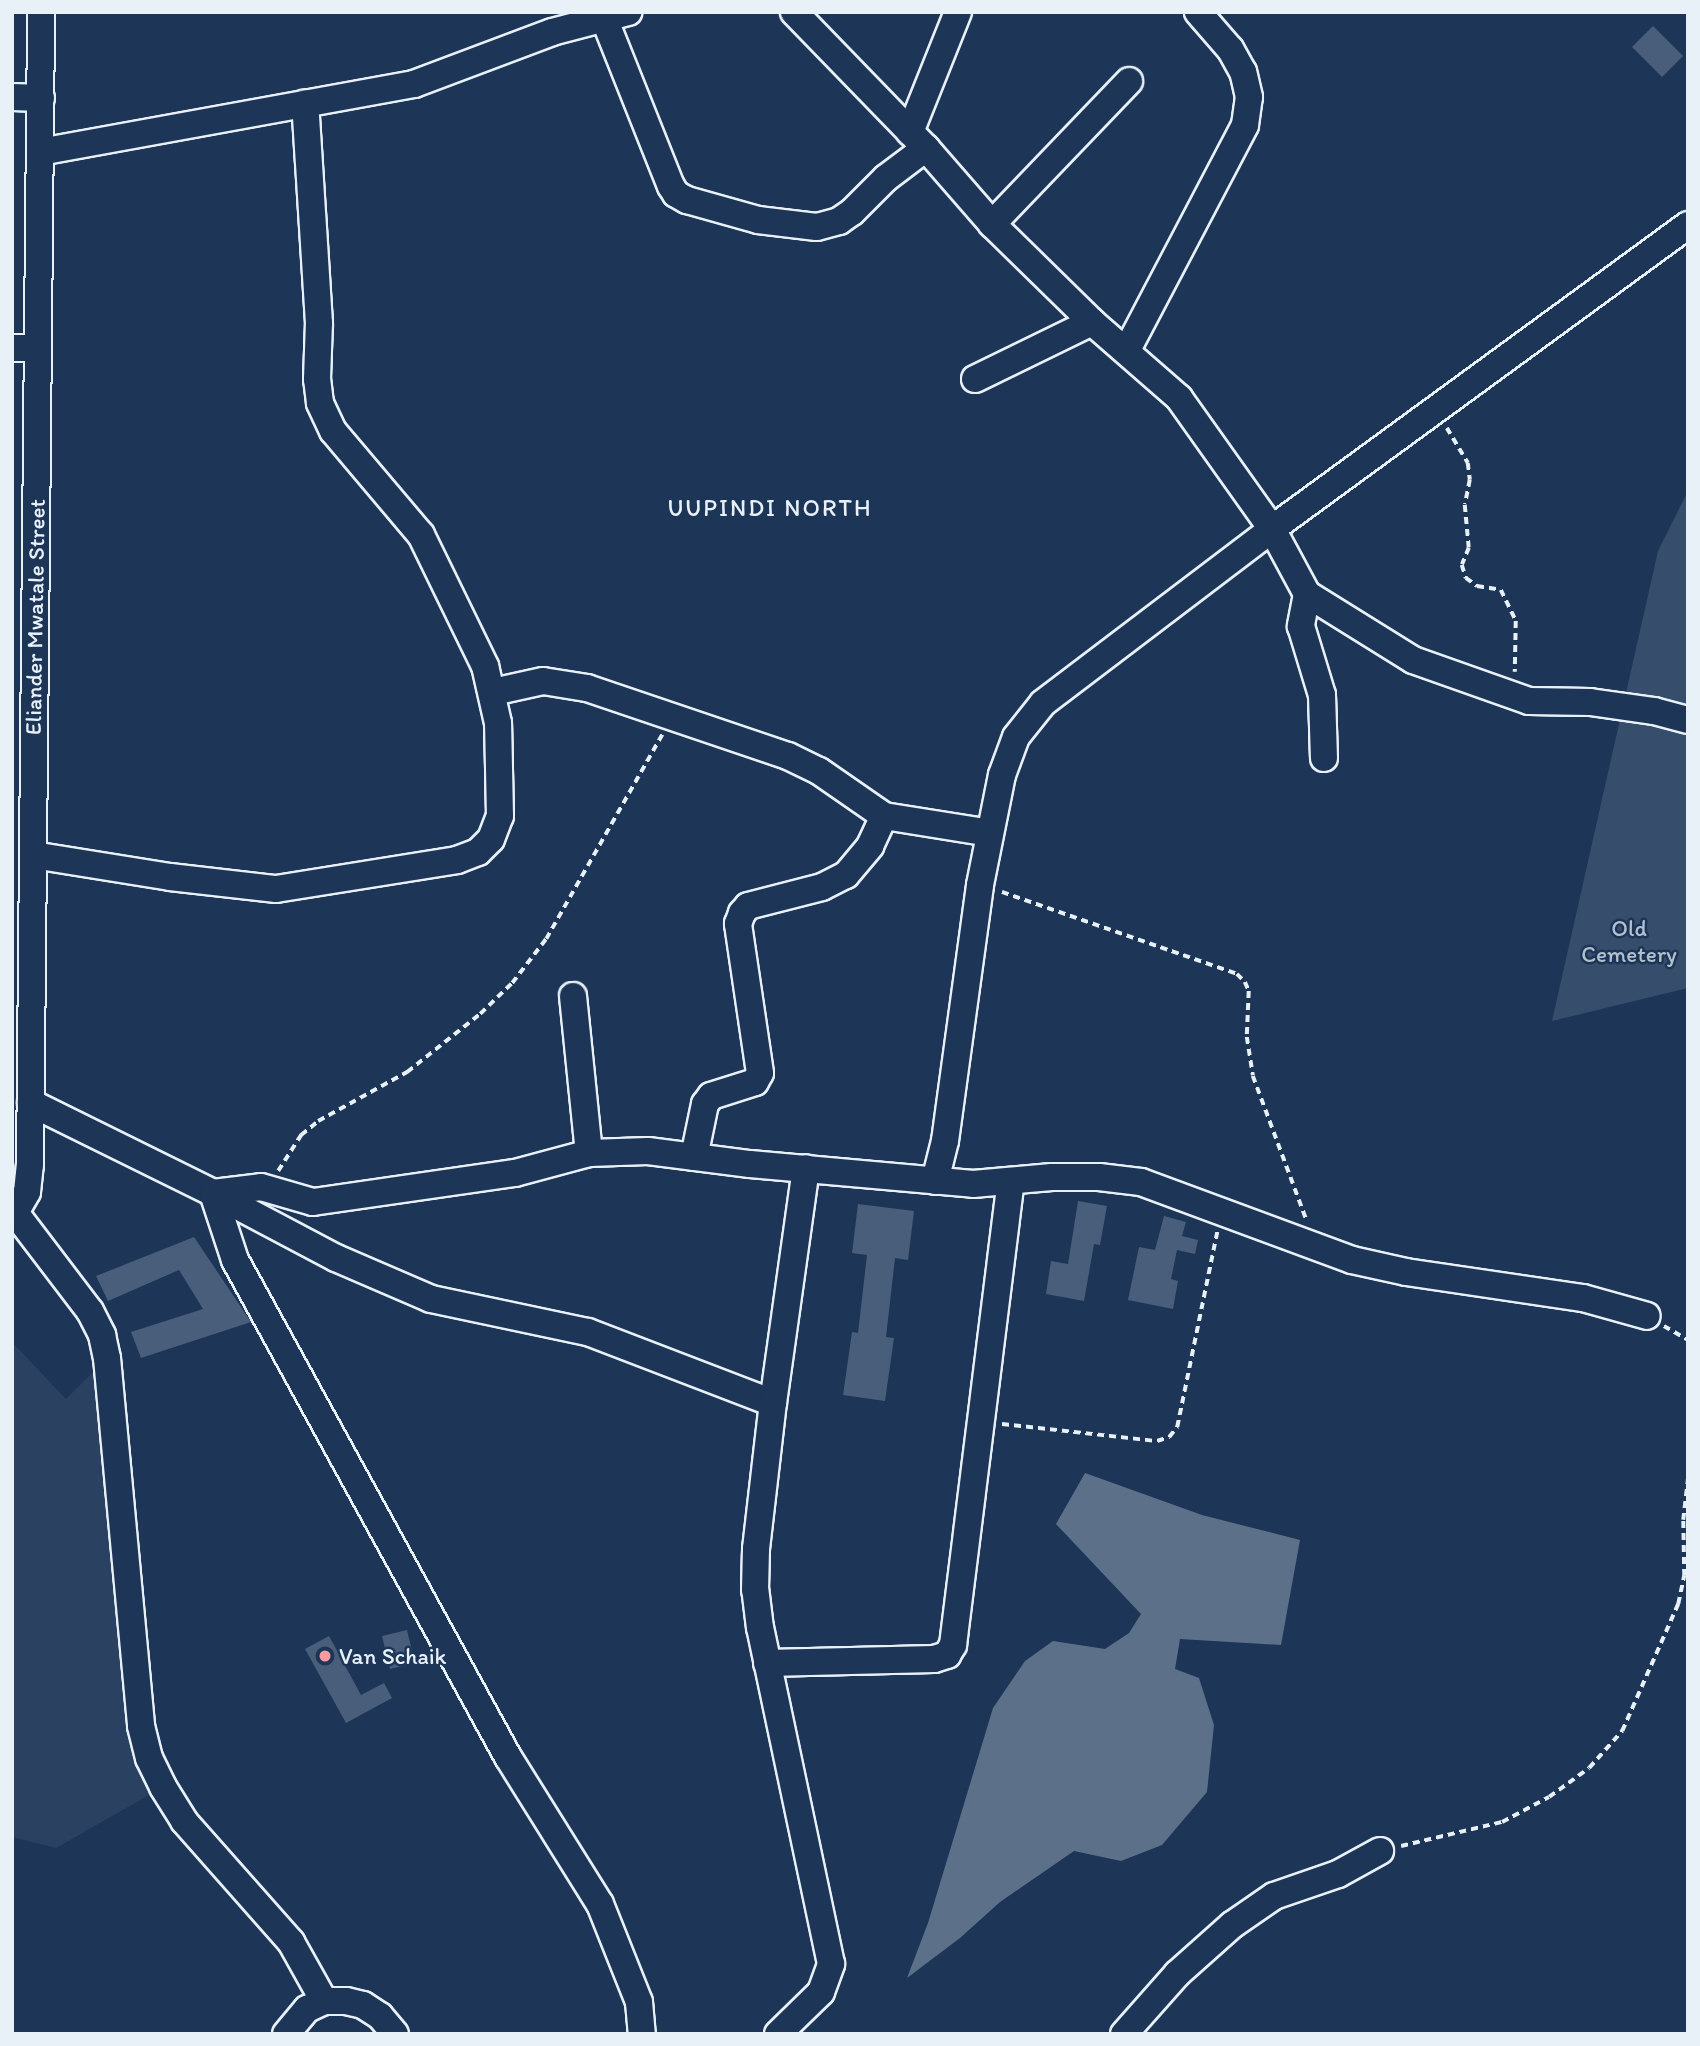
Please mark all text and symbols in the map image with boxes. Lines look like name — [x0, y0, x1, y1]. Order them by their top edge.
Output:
district label: UUPINDI NORTH — [669, 494, 871, 522]
street label: Eliander Mwatale Street — [19, 499, 51, 735]
park label: Old Cemetery — [1581, 914, 1677, 968]
place label: Van Schaik — [339, 1642, 447, 1670]
marker: Van Schaik — [317, 1648, 333, 1664]

